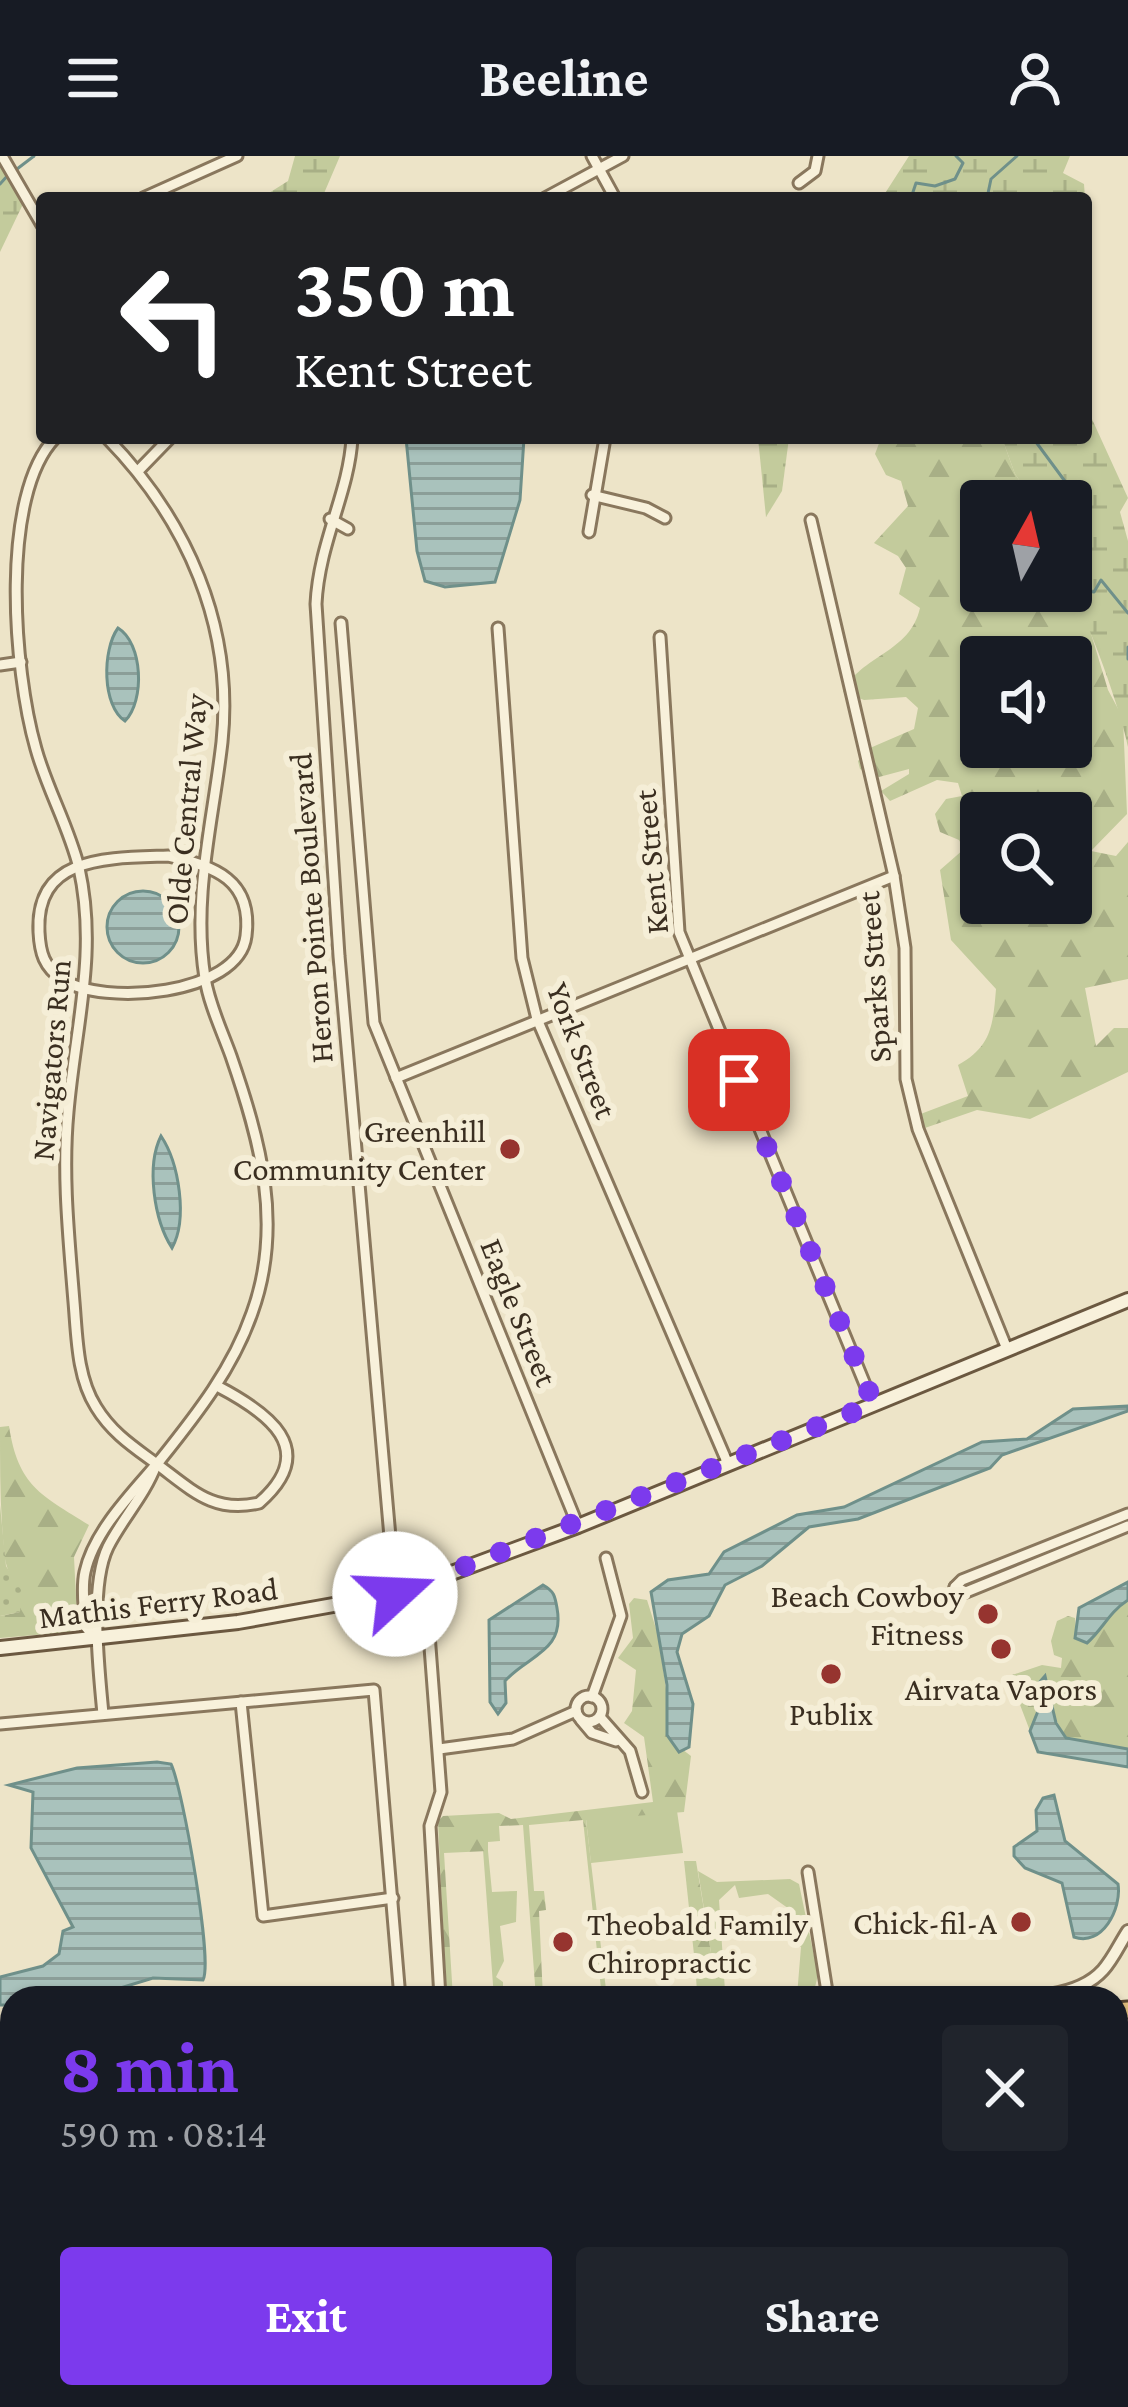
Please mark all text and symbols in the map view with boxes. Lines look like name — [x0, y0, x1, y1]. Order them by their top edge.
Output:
icon: menu — [60, 45, 126, 111]
icon: person — [1002, 45, 1068, 111]
text: Beeline — [479, 48, 649, 108]
icon: left — [96, 240, 252, 396]
text: 350 m — [294, 241, 515, 334]
text: Kent Street — [294, 339, 532, 399]
north arrow — [960, 480, 1092, 612]
map controls — [960, 480, 1092, 924]
button: sound — [960, 636, 1092, 768]
street label: Olde Central Way — [157, 691, 214, 926]
street label: Heron Pointe Boulevard — [281, 751, 340, 1064]
street label: Kent Street — [626, 787, 675, 936]
button: search — [960, 792, 1092, 924]
street label: Sparks Street — [849, 889, 898, 1064]
street label: Navigators Run — [23, 958, 78, 1162]
street label: York Street — [540, 977, 626, 1124]
pin — [688, 1029, 790, 1131]
icon: arrive — [706, 1047, 772, 1113]
place label: Greenhill Community Center — [233, 1112, 486, 1187]
marker: Greenhill Community Center — [497, 1136, 523, 1162]
street label: Eagle Street — [473, 1233, 566, 1392]
position arrow — [332, 1531, 458, 1657]
street label: Mathis Ferry Road — [36, 1569, 280, 1636]
place label: Beach Cowboy Fitness — [771, 1577, 965, 1652]
marker: Beach Cowboy Fitness — [975, 1601, 1001, 1627]
marker: Airvata Vapors — [988, 1636, 1014, 1662]
marker: Publix — [818, 1661, 844, 1687]
place label: Airvata Vapors — [905, 1670, 1097, 1707]
place label: Publix — [789, 1695, 873, 1732]
place label: Chick-fil-A — [853, 1904, 997, 1941]
place label: Theobald Family Chiropractic — [587, 1905, 809, 1980]
marker: Chick-fil-A — [1008, 1909, 1034, 1935]
marker: Theobald Family Chiropractic — [550, 1929, 576, 1955]
button: close — [942, 2025, 1068, 2151]
text: 8 min — [60, 2027, 239, 2107]
text: 590 m · 08:14 — [60, 2112, 267, 2155]
button: Exit — [60, 2247, 552, 2385]
button: Share — [576, 2247, 1068, 2385]

